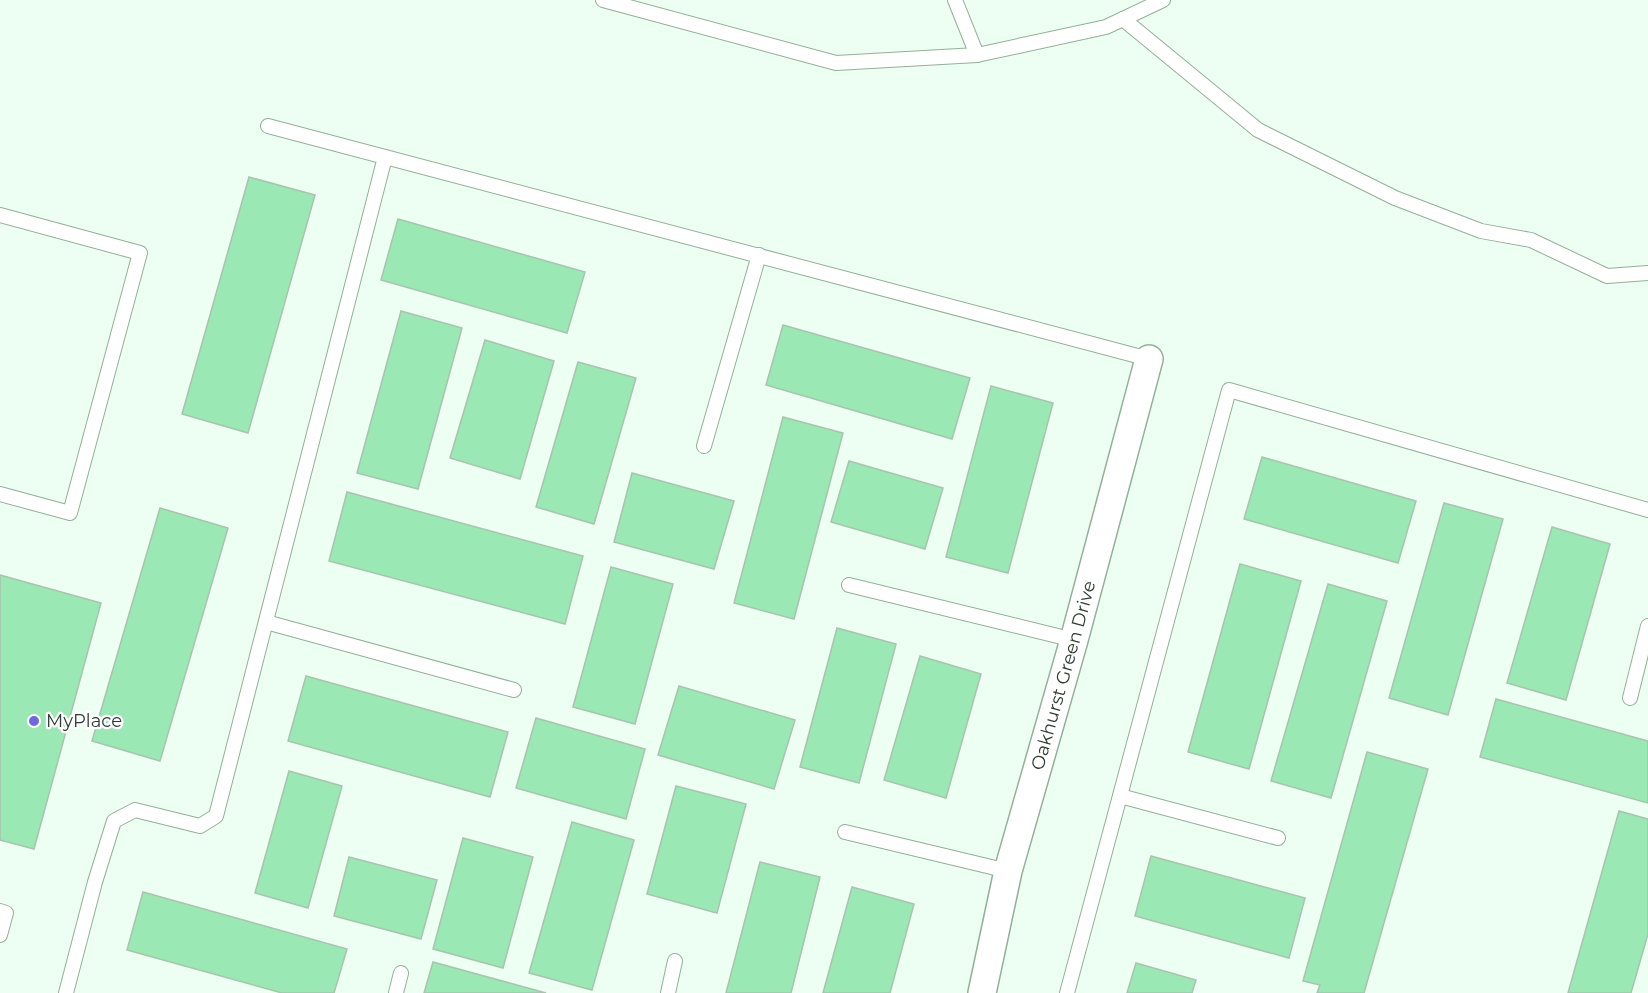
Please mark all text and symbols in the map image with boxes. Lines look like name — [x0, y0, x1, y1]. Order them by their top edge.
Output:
street label: Oakhurst Green Drive — [1026, 578, 1100, 773]
place label: MyPlace — [46, 710, 122, 732]
marker: MyPlace — [27, 714, 41, 728]

